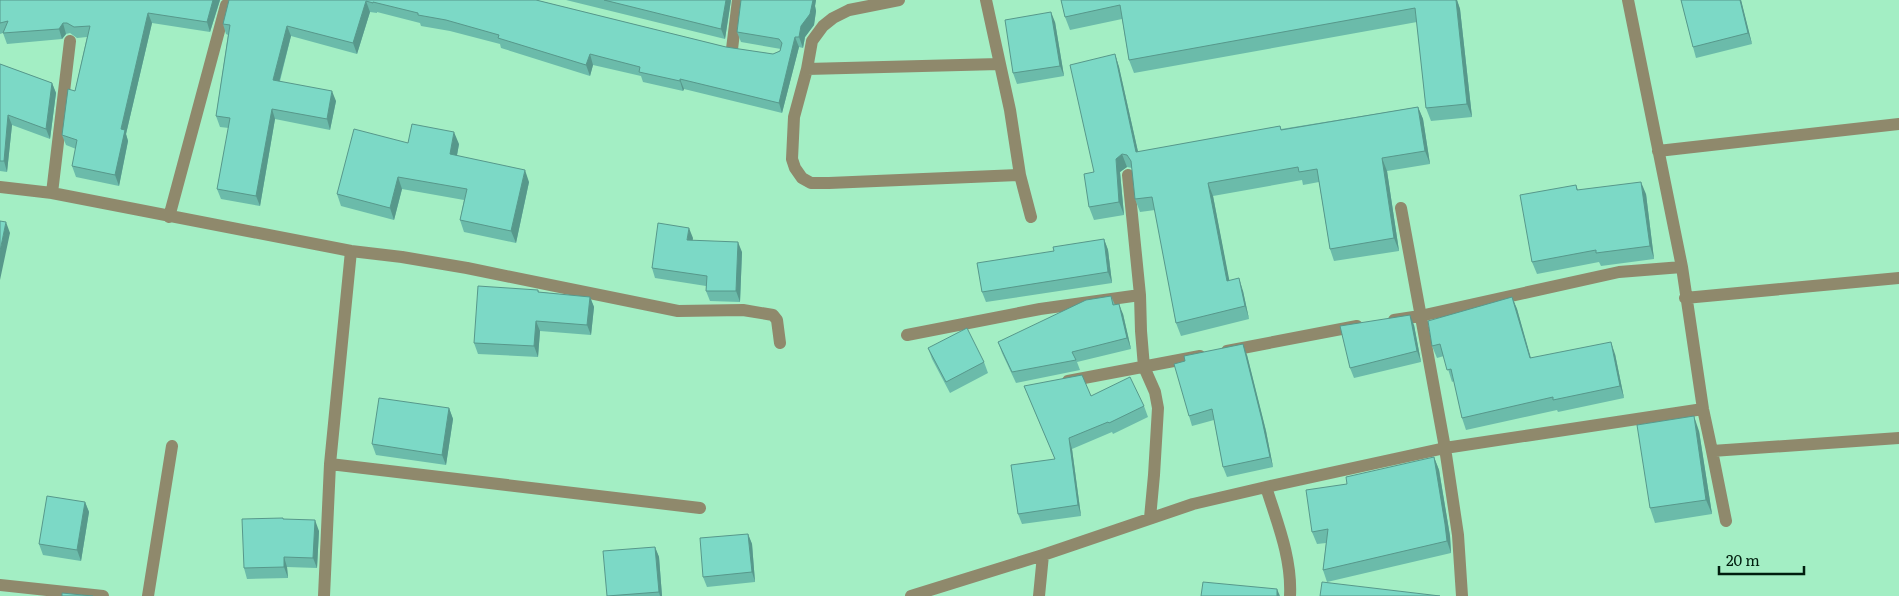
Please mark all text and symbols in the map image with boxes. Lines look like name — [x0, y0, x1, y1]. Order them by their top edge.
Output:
scale bar — [1719, 544, 1804, 576]
text: 20 m — [1726, 548, 1760, 571]

